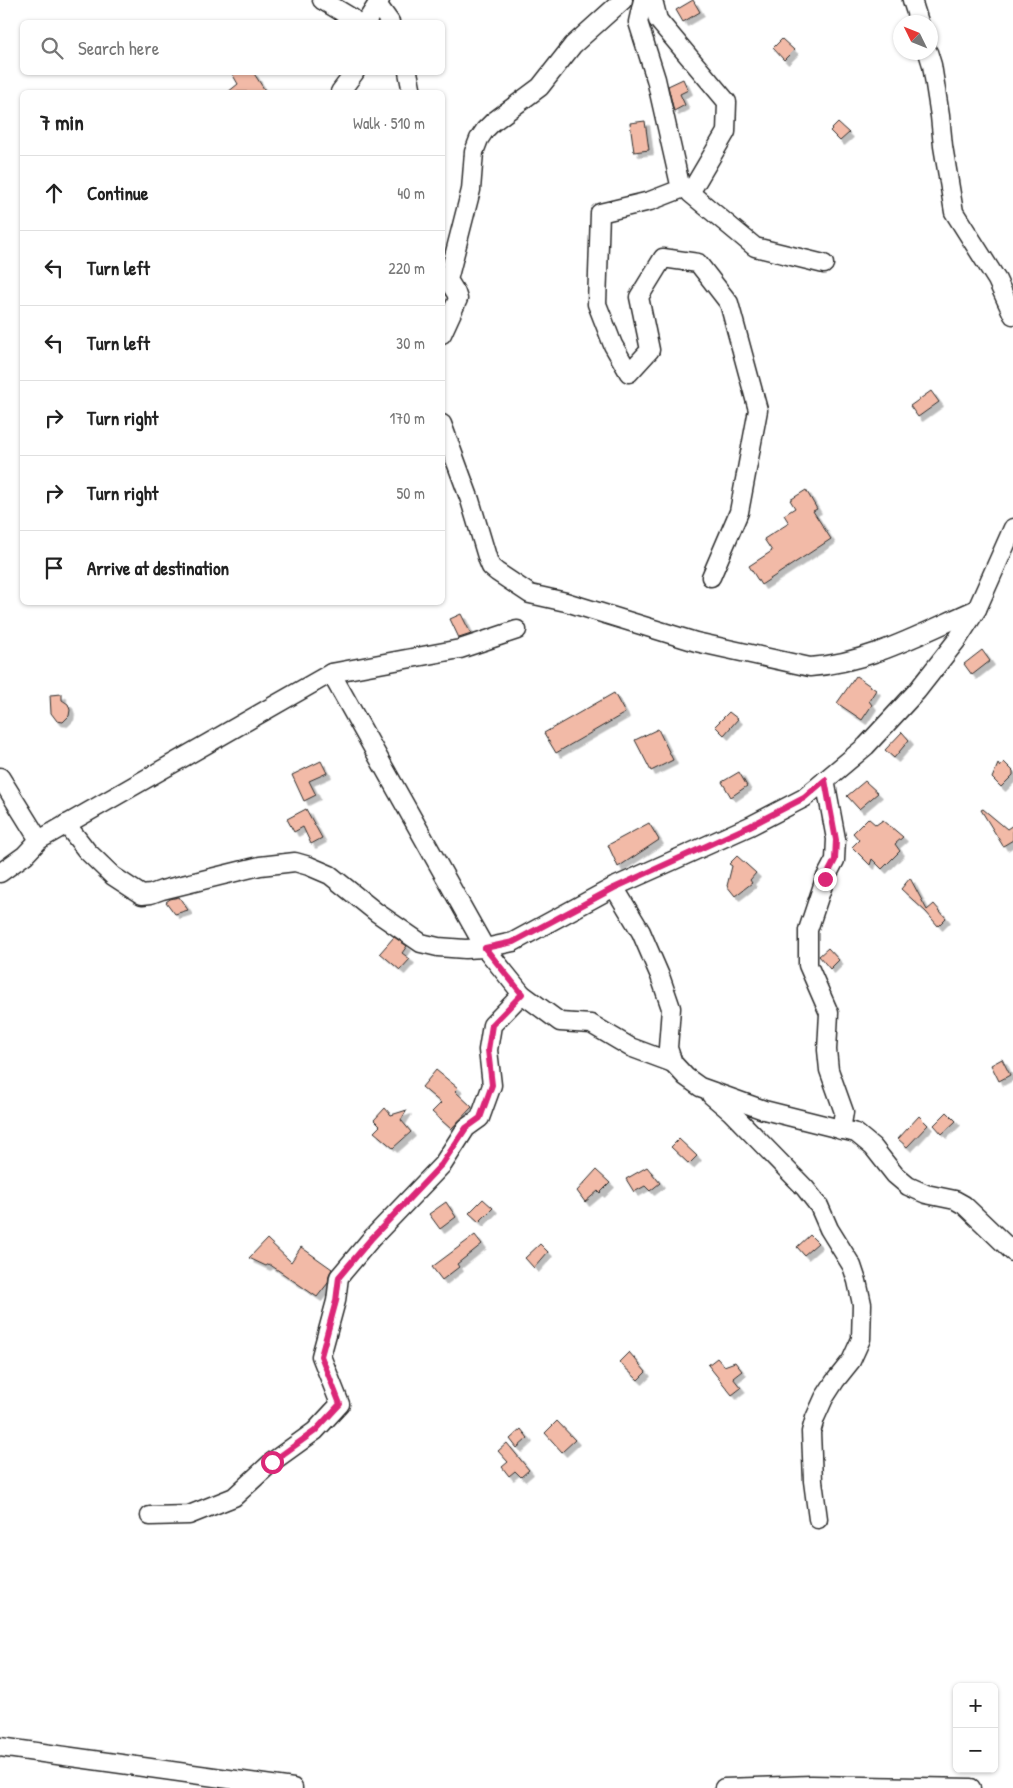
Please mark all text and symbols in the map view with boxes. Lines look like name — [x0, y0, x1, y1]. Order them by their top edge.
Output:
north arrow — [893, 15, 938, 60]
search box — [20, 20, 445, 75]
icon: search — [38, 34, 66, 62]
text: Search here — [78, 35, 159, 61]
text: 7 min — [40, 108, 84, 137]
text: Walk · 510 m — [353, 112, 425, 134]
icon: ahead — [40, 179, 68, 207]
text: Continue — [87, 180, 148, 206]
text: 40 m — [397, 182, 425, 204]
icon: left — [40, 254, 68, 282]
text: Turn left — [87, 255, 150, 281]
text: 220 m — [388, 257, 425, 279]
icon: left — [40, 329, 68, 357]
text: Turn left — [87, 330, 150, 356]
text: 30 m — [396, 332, 425, 354]
icon: right — [40, 404, 68, 432]
text: Turn right — [87, 405, 158, 431]
text: 170 m — [390, 407, 425, 429]
icon: right — [40, 479, 68, 507]
text: Turn right — [87, 480, 158, 506]
text: 50 m — [397, 482, 425, 504]
icon: arrive — [40, 554, 68, 582]
text: Arrive at destination — [87, 555, 229, 581]
route end — [814, 868, 837, 891]
route start — [261, 1451, 284, 1474]
map controls — [953, 1683, 998, 1773]
button: + — [953, 1683, 998, 1728]
button: − — [953, 1728, 998, 1773]

